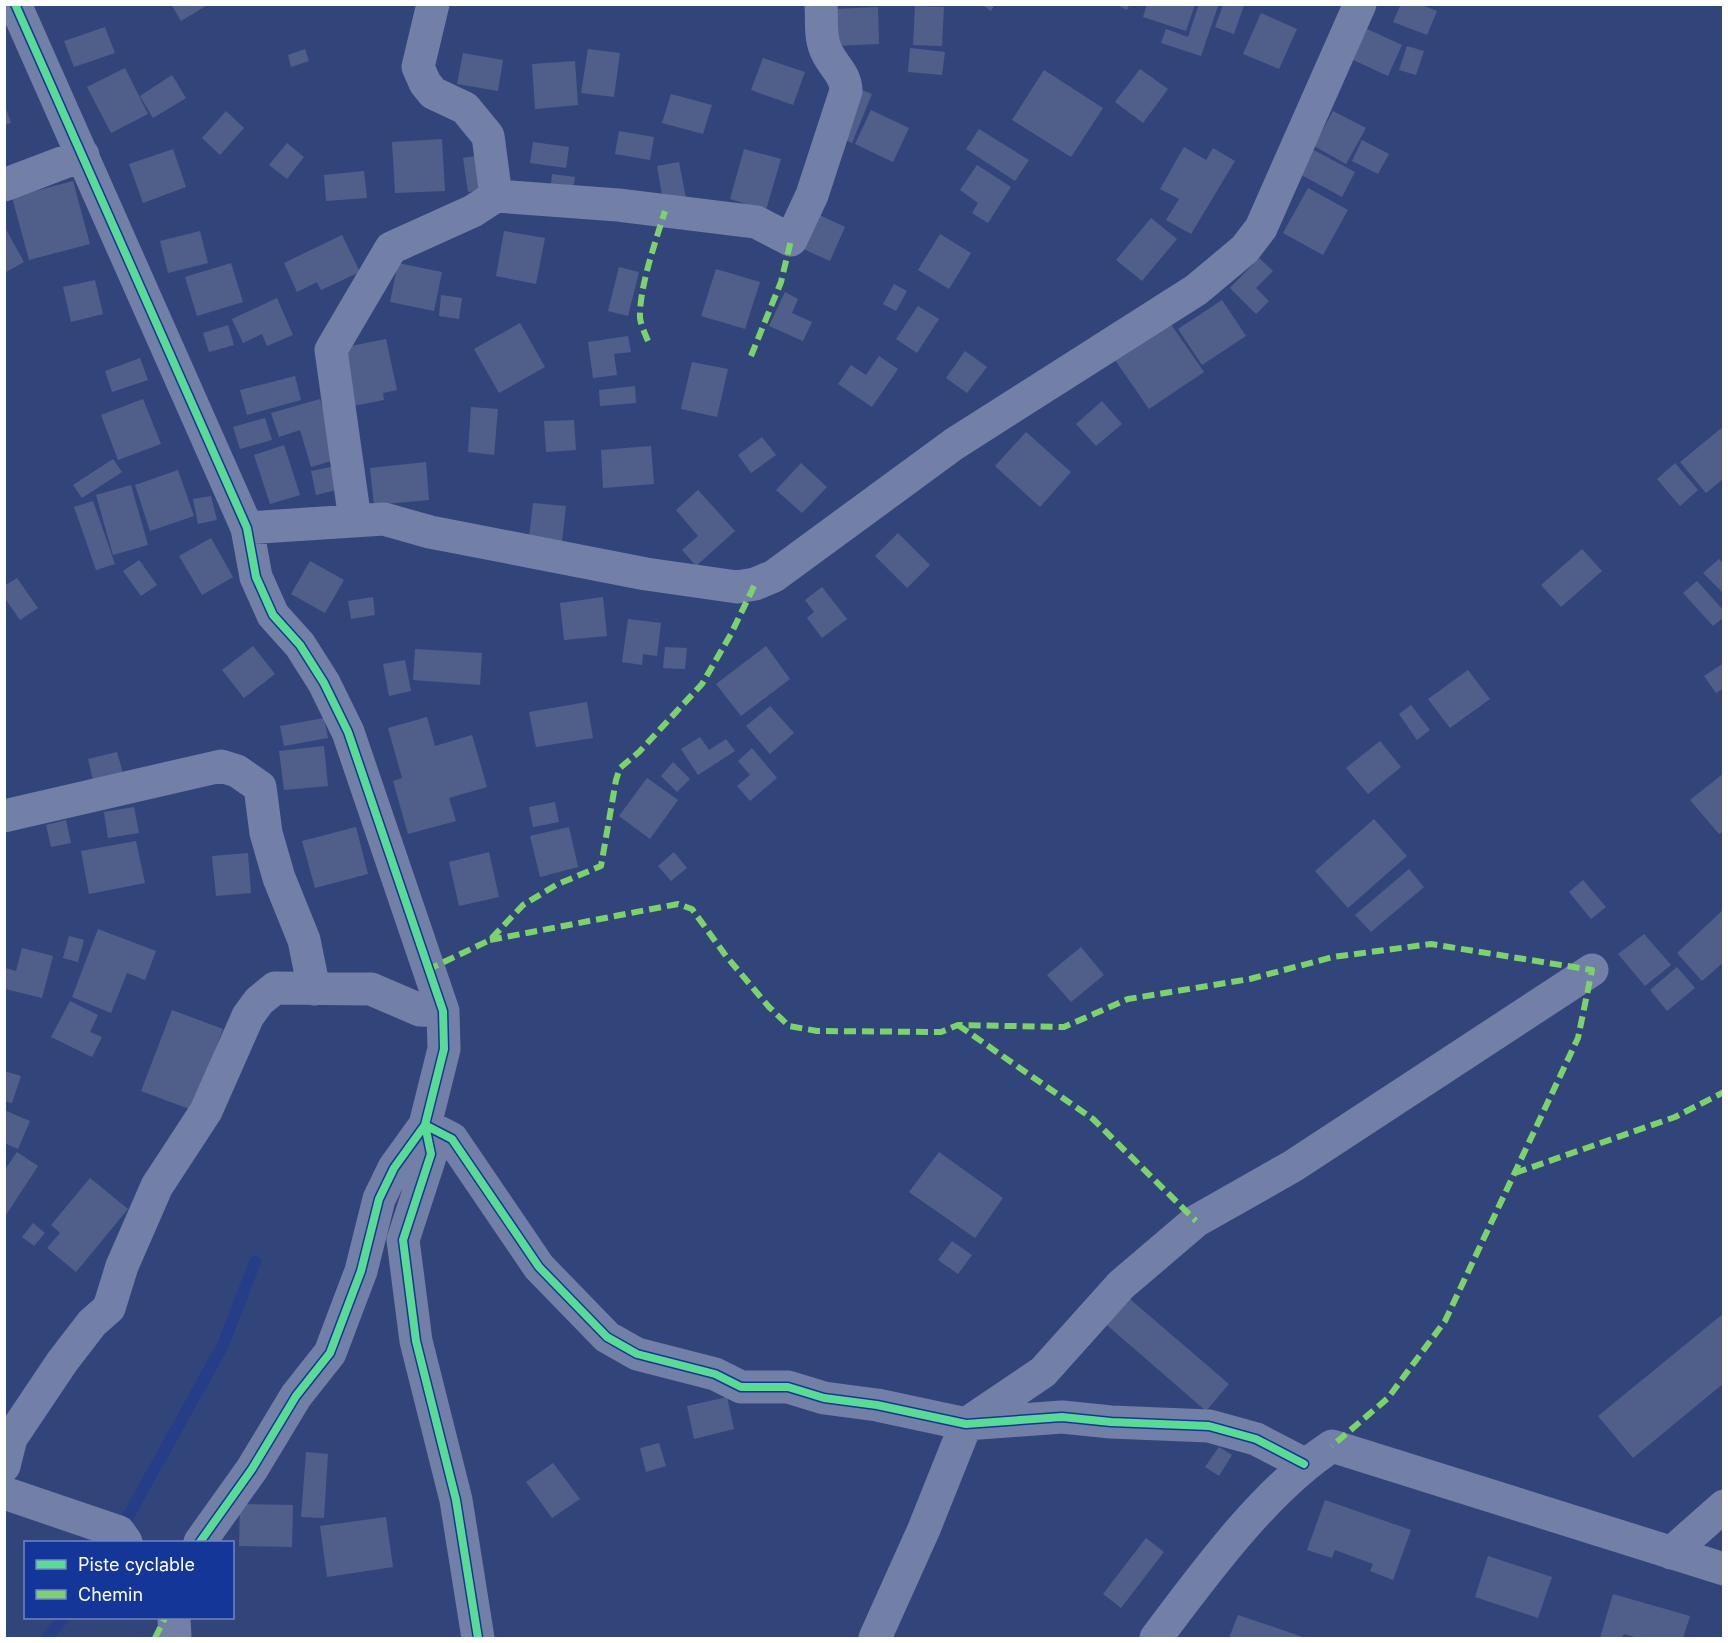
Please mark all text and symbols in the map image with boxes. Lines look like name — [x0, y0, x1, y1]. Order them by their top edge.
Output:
legend — [24, 1541, 234, 1619]
text: Piste cyclable — [78, 1554, 195, 1575]
text: Chemin — [78, 1584, 143, 1605]

